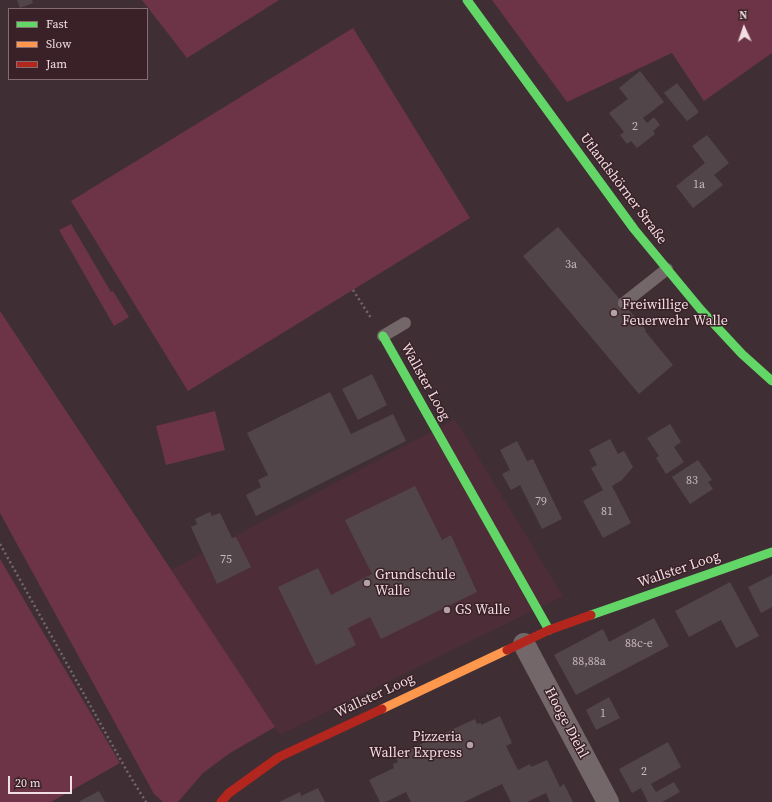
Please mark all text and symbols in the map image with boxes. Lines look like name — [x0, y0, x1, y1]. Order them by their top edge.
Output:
legend — [8, 8, 148, 80]
north arrow — [724, 8, 764, 48]
text: N — [739, 8, 748, 23]
text: Fast — [46, 16, 68, 32]
text: Slow — [46, 36, 71, 52]
text: Jam — [46, 56, 67, 72]
house number: 2 — [632, 120, 638, 134]
street label: Utlandshörner Straße — [576, 130, 670, 248]
house number: 1a — [693, 178, 705, 192]
house number: 3a — [565, 258, 577, 272]
place label: Freiwillige Feuerwehr Walle — [622, 297, 728, 330]
marker: Freiwillige Feuerwehr Walle — [609, 308, 619, 318]
street label: Wallster Loog — [397, 340, 453, 424]
house number: 83 — [686, 474, 698, 488]
house number: 79 — [535, 495, 547, 509]
house number: 81 — [601, 505, 613, 519]
street label: Wallster Loog — [636, 548, 722, 592]
house number: 75 — [220, 553, 232, 567]
place label: Grundschule Walle — [375, 567, 456, 600]
marker: Grundschule Walle — [362, 578, 372, 588]
place label: GS Walle — [455, 602, 510, 618]
marker: GS Walle — [442, 605, 452, 615]
house number: 88c-e — [625, 637, 653, 651]
house number: 88,88a — [572, 655, 606, 669]
street label: Wallster Loog — [333, 670, 417, 722]
street label: Hooge Diehl — [540, 685, 592, 761]
house number: 1 — [600, 707, 606, 721]
place label: Pizzeria Waller Express — [369, 729, 462, 762]
marker: Pizzeria Waller Express — [465, 740, 475, 750]
house number: 2 — [641, 765, 647, 779]
scale bar — [10, 768, 74, 794]
text: 20 m — [15, 775, 41, 791]

